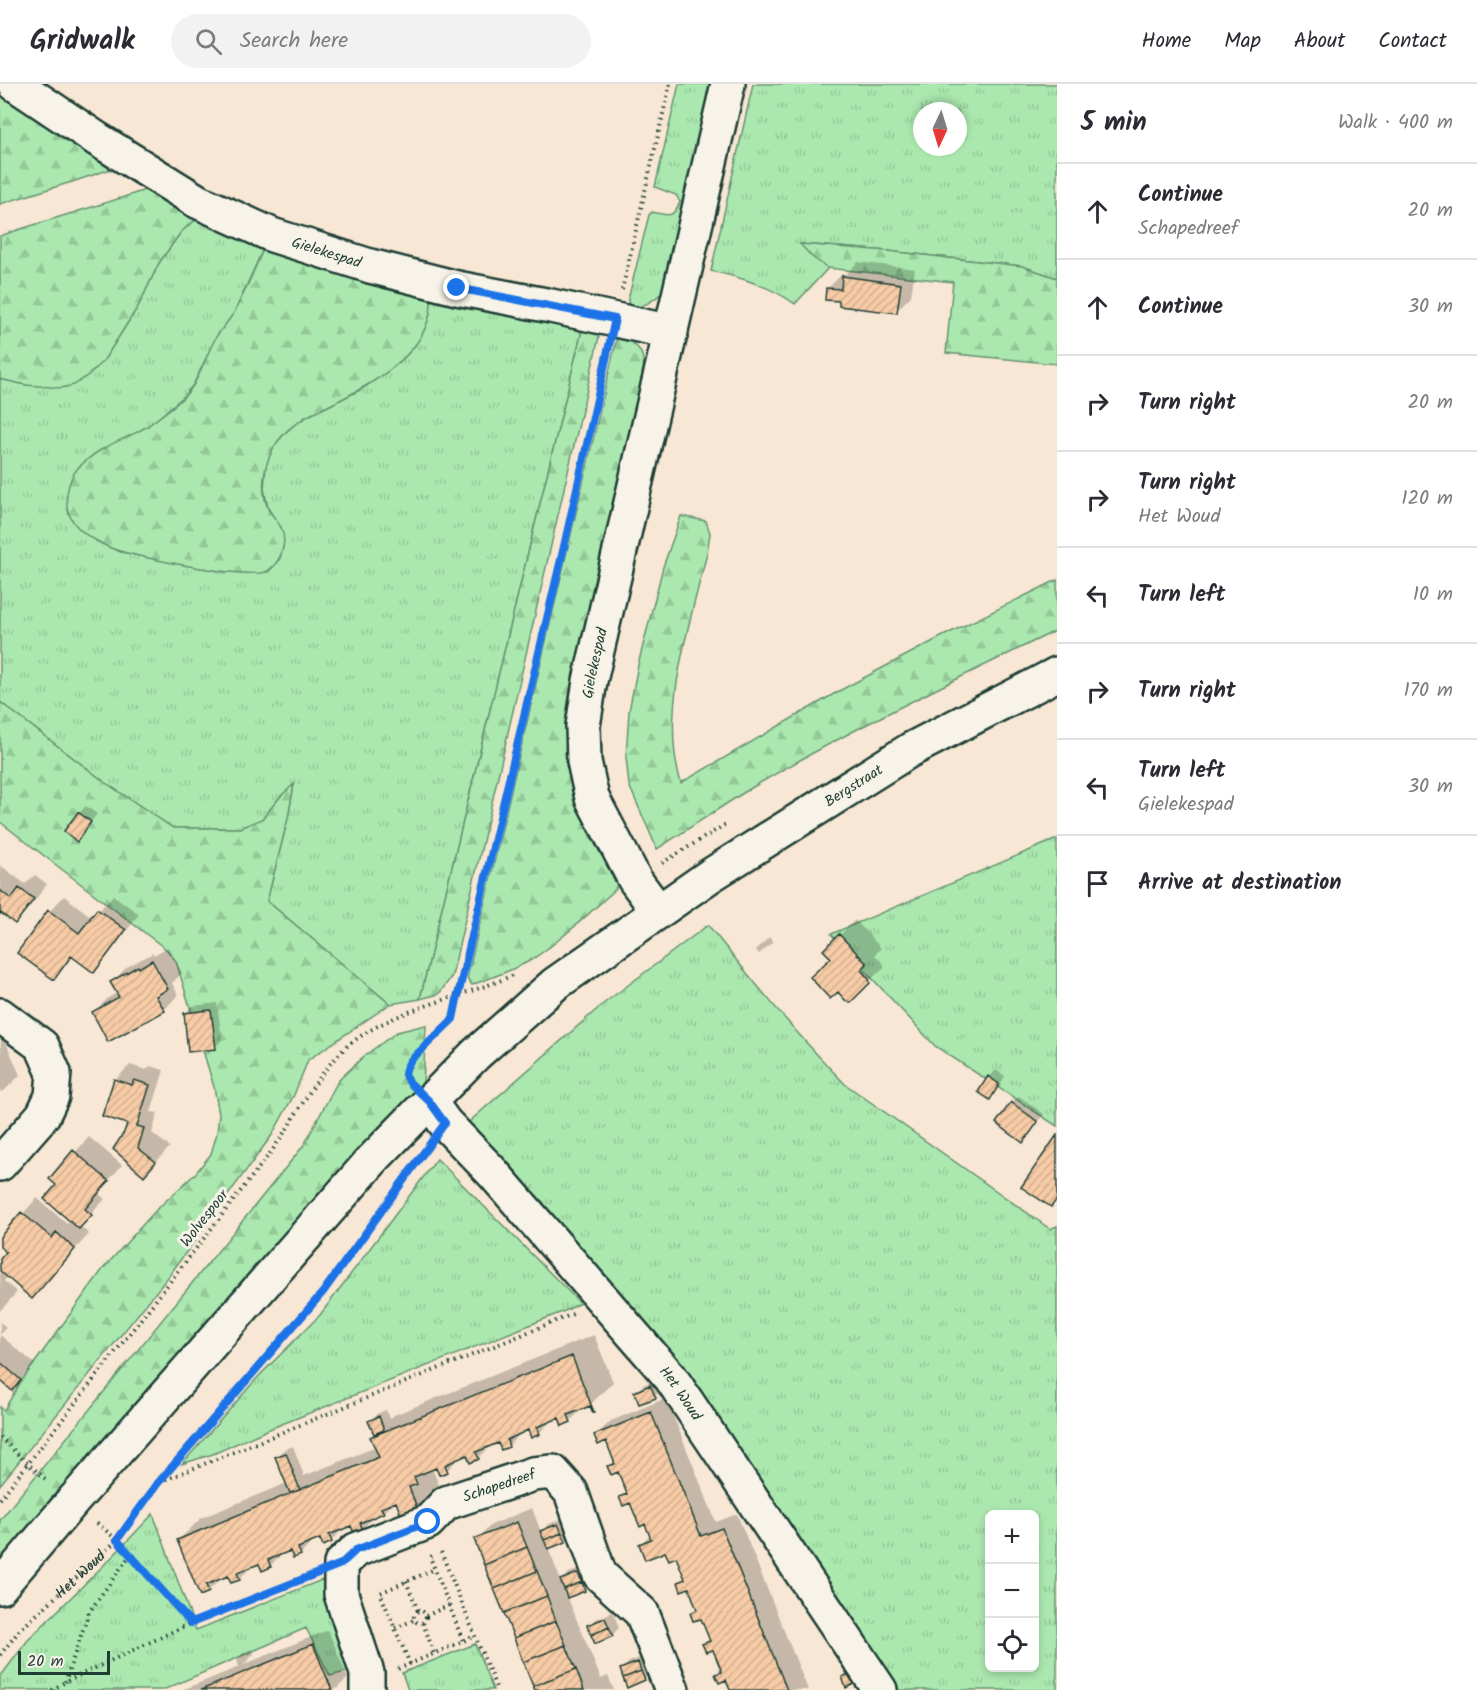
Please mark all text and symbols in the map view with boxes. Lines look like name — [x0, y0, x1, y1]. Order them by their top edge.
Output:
search box — [171, 14, 591, 68]
text: Gridwalk — [30, 19, 135, 64]
text: Search here — [240, 24, 348, 59]
icon: search — [192, 25, 225, 58]
text: Home — [1142, 25, 1191, 58]
text: Map — [1224, 25, 1261, 58]
text: About — [1294, 25, 1345, 58]
text: Contact — [1378, 25, 1447, 58]
north arrow — [913, 102, 967, 156]
text: 5 min — [1081, 102, 1147, 144]
text: Walk · 400 m — [1338, 107, 1453, 139]
text: Continue — [1138, 178, 1223, 213]
icon: ahead — [1081, 195, 1114, 228]
text: 20 m — [1407, 195, 1453, 227]
text: Schapedreef — [1138, 213, 1238, 245]
street label: Gielekespad — [288, 231, 365, 276]
route end — [443, 274, 469, 300]
text: Continue — [1138, 290, 1223, 325]
icon: ahead — [1081, 291, 1114, 324]
text: 30 m — [1408, 291, 1453, 323]
text: Turn right — [1138, 386, 1236, 421]
icon: right — [1081, 387, 1114, 420]
text: 20 m — [1407, 387, 1453, 419]
text: Turn right — [1138, 466, 1236, 501]
icon: right — [1081, 483, 1114, 516]
text: 120 m — [1401, 483, 1453, 515]
text: Het Woud — [1138, 501, 1220, 533]
text: Turn left — [1138, 578, 1225, 613]
icon: left — [1081, 579, 1114, 612]
text: 10 m — [1413, 579, 1453, 611]
street label: Gielekespad — [576, 625, 615, 700]
text: Turn right — [1138, 674, 1236, 709]
icon: right — [1081, 675, 1114, 708]
text: 170 m — [1404, 675, 1453, 707]
text: Turn left — [1138, 754, 1225, 789]
street label: Bergstraat — [820, 759, 888, 814]
icon: left — [1081, 771, 1114, 804]
text: 30 m — [1408, 771, 1453, 803]
text: Gielekespad — [1138, 789, 1234, 821]
text: Arrive at destination — [1138, 866, 1341, 901]
icon: arrive — [1081, 867, 1114, 900]
street label: Wolvespoor — [175, 1184, 236, 1253]
street label: Het Woud — [653, 1361, 708, 1426]
street label: Schapedreef — [460, 1463, 540, 1510]
route start — [414, 1508, 440, 1534]
map controls — [985, 1510, 1039, 1672]
button: + — [985, 1510, 1039, 1564]
street label: Het Woud — [50, 1545, 112, 1605]
button: − — [985, 1564, 1039, 1618]
button: locate — [985, 1618, 1039, 1672]
scale bar — [18, 1648, 110, 1676]
text: 20 m — [27, 1649, 63, 1674]

